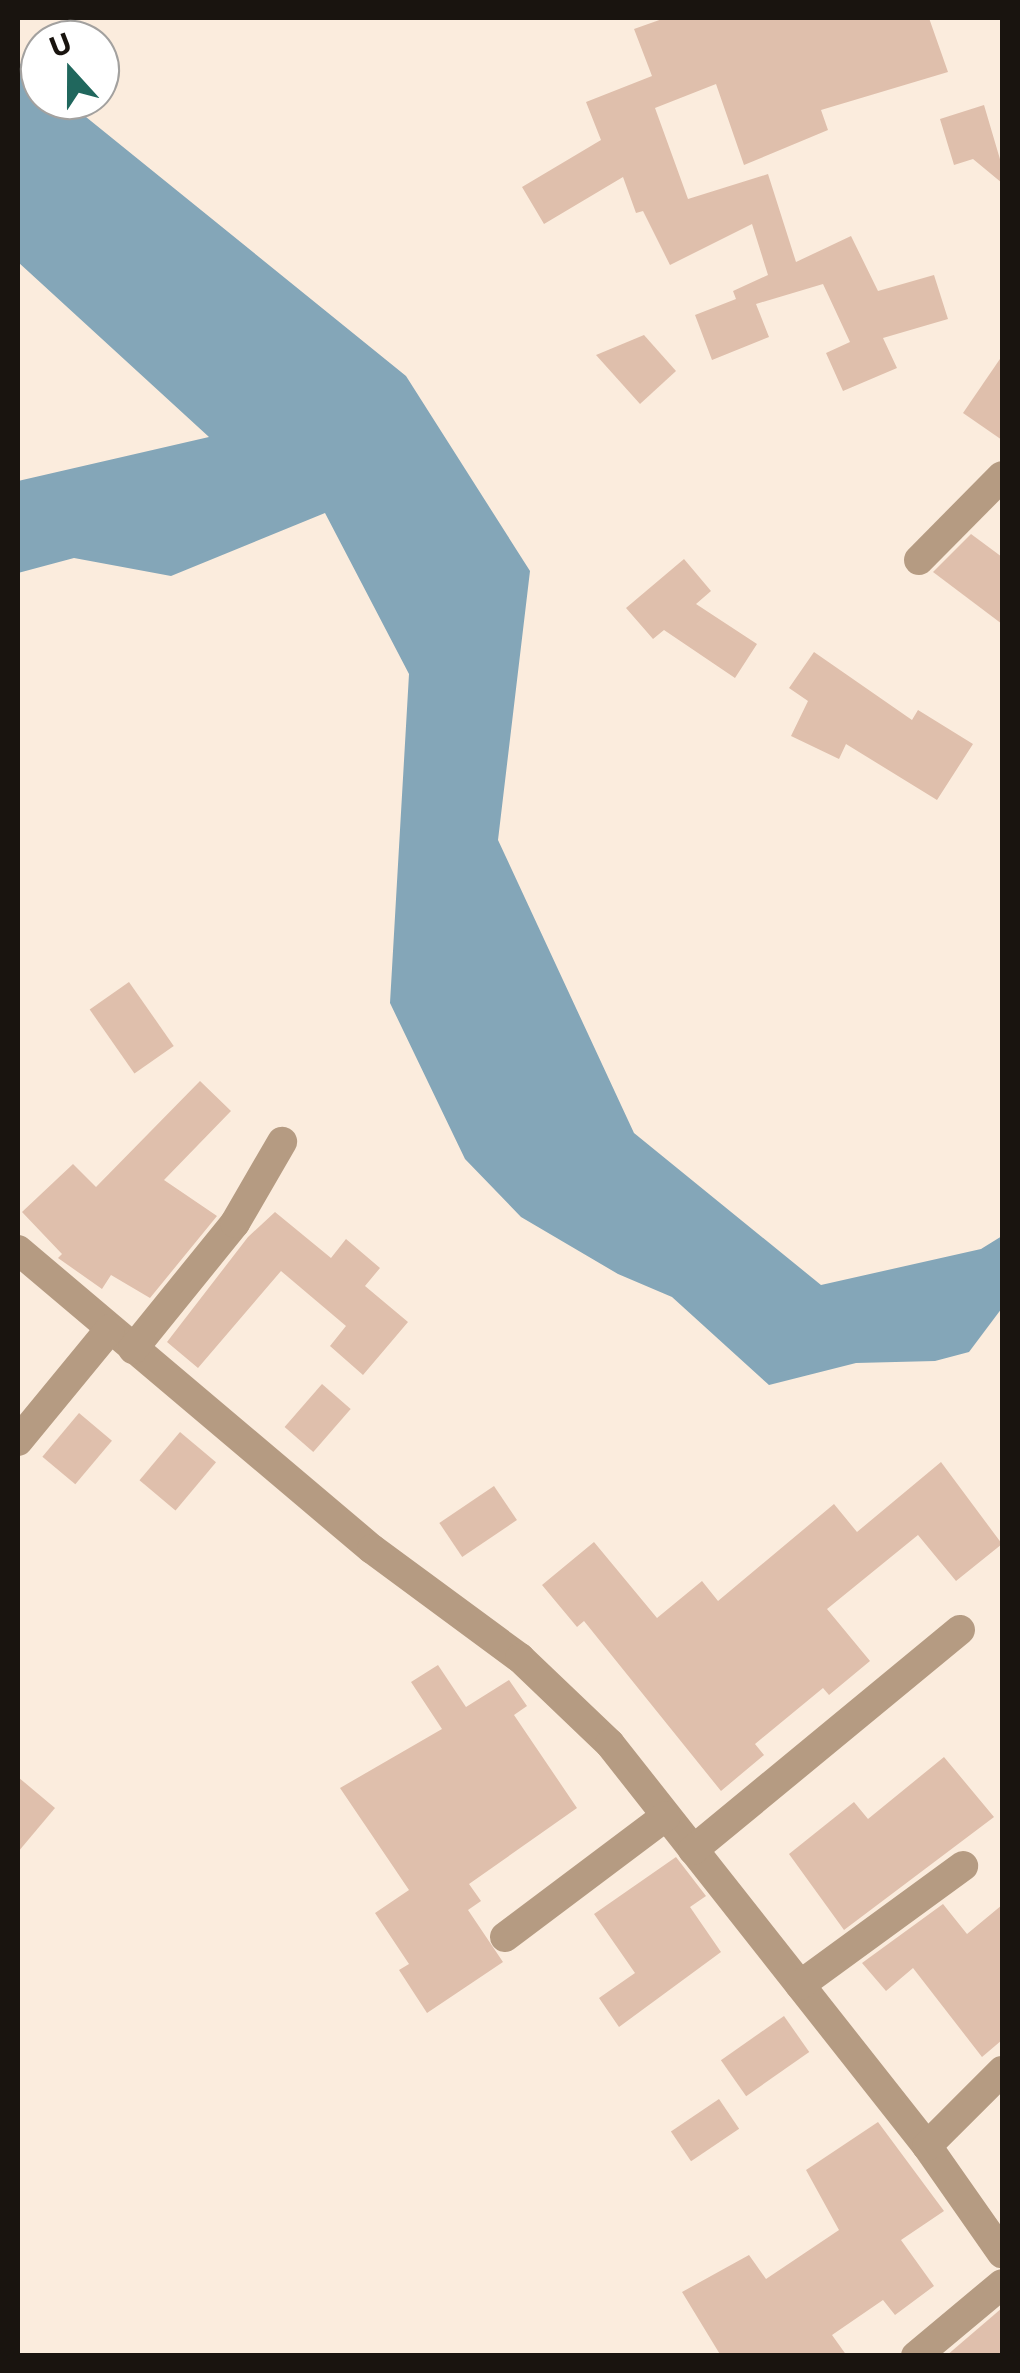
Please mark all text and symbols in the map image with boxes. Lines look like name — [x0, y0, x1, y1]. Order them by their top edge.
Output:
north arrow — [20, 20, 120, 120]
text: U — [44, 24, 76, 63]

